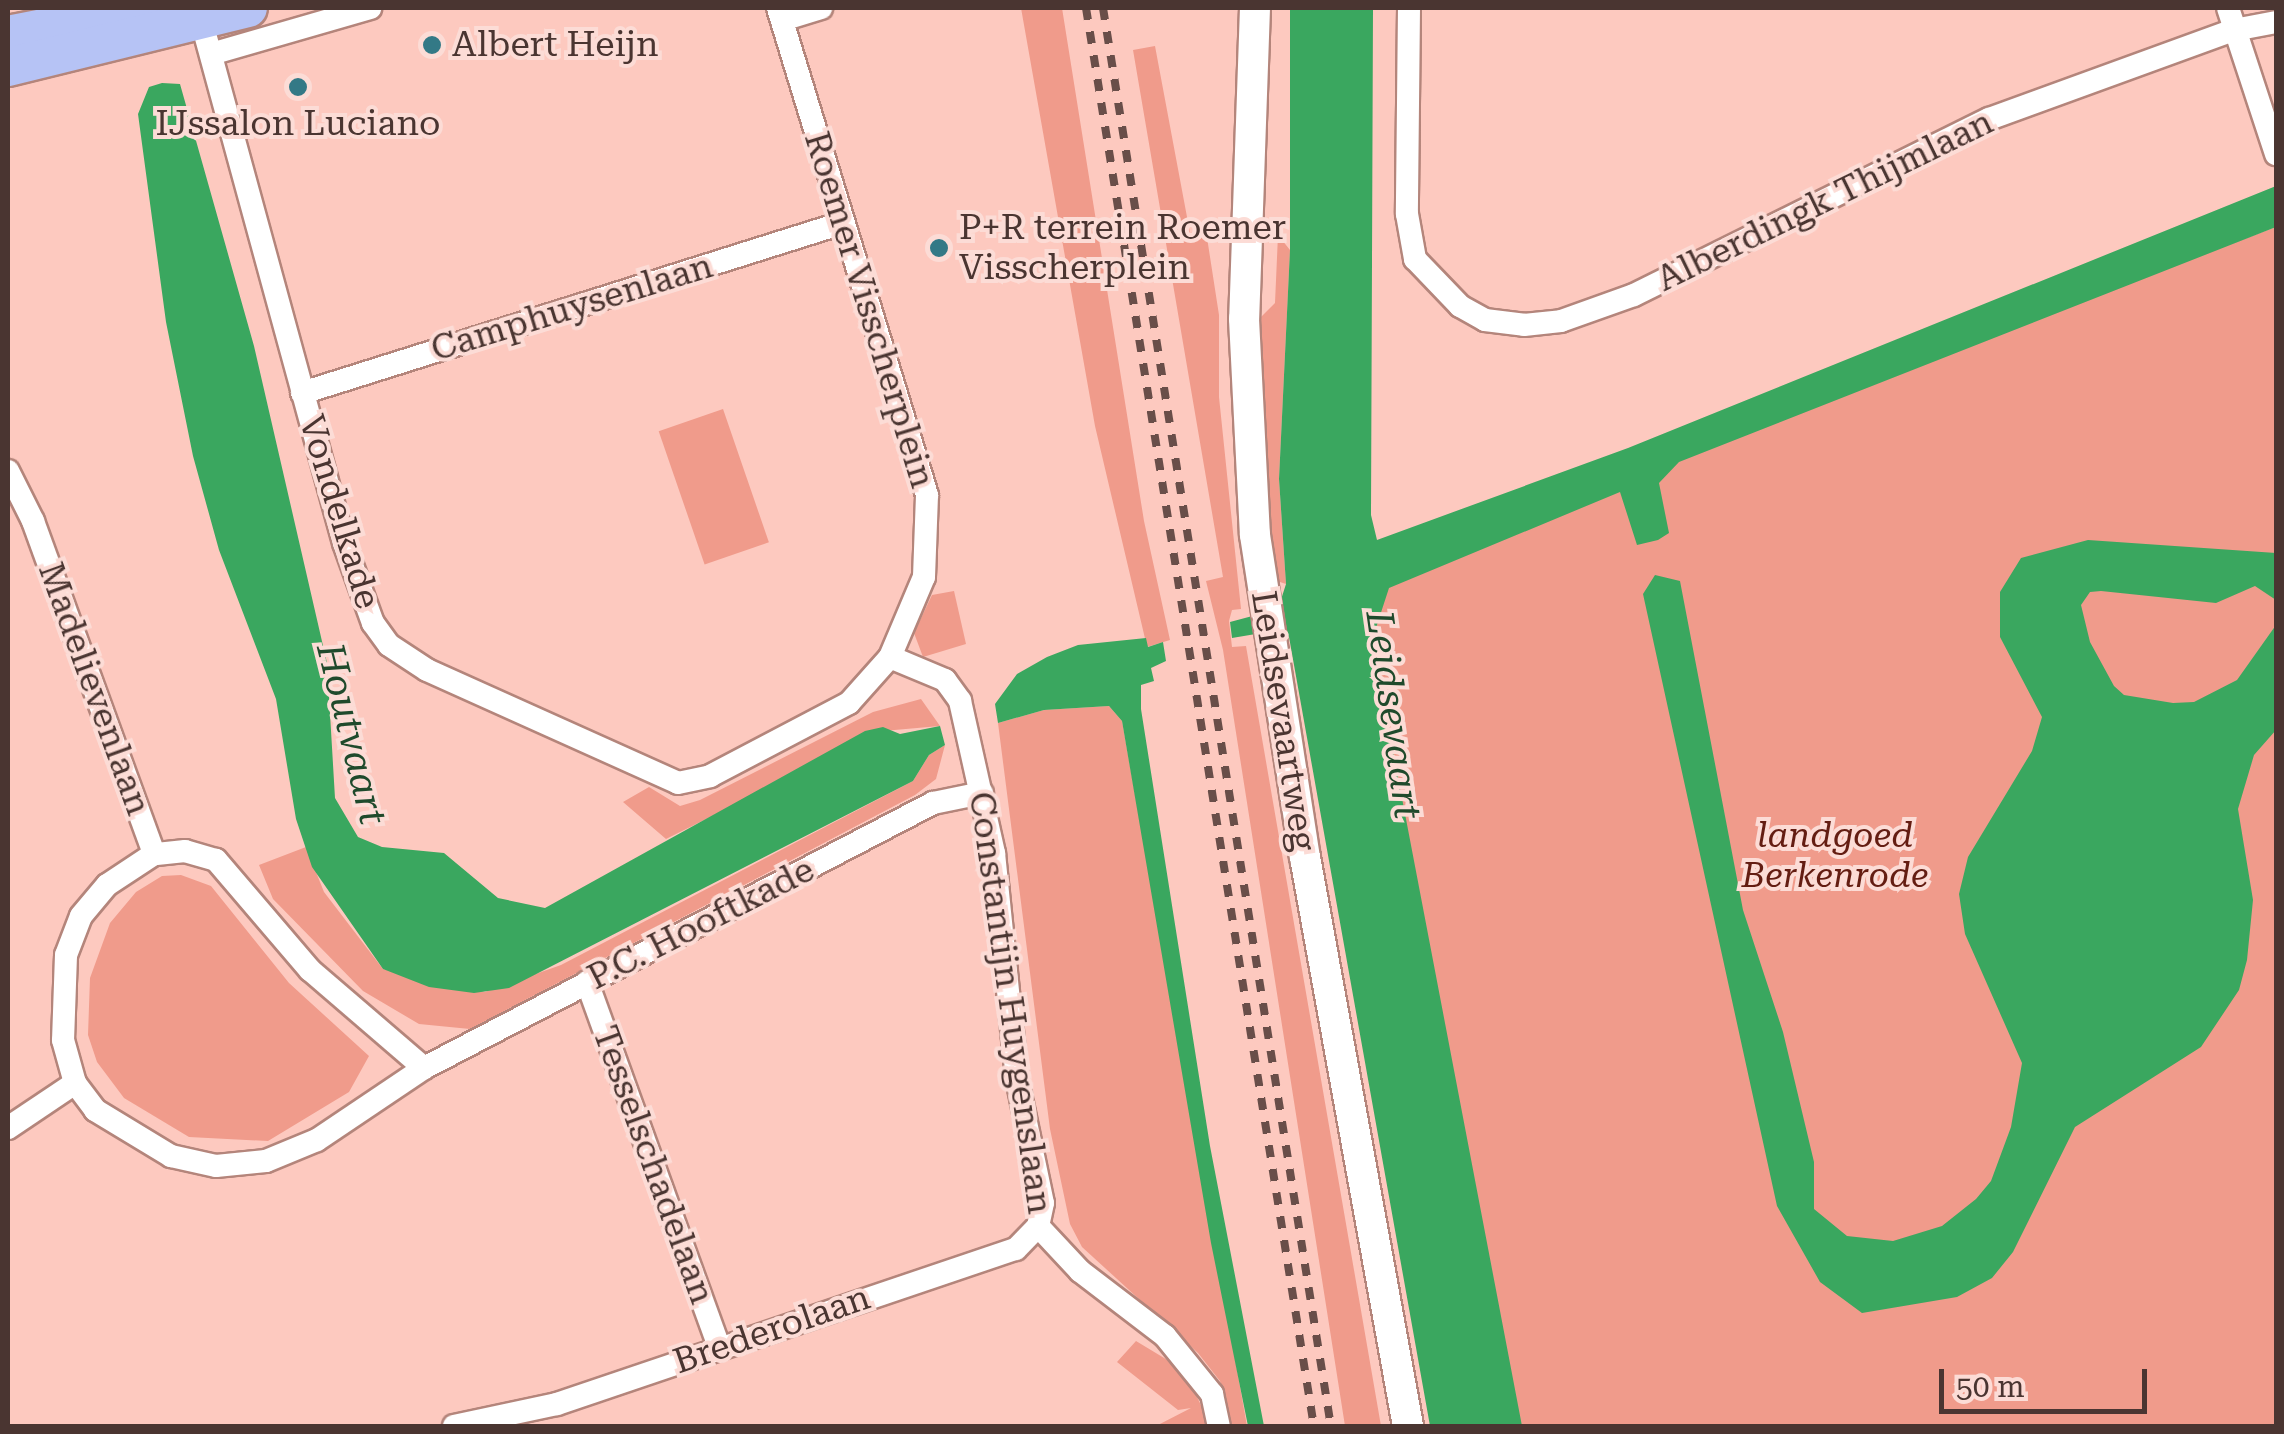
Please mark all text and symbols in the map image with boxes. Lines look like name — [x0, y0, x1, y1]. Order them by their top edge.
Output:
place label: Albert Heijn — [452, 24, 659, 66]
marker: Albert Heijn — [421, 34, 443, 56]
marker: IJssalon Luciano — [287, 76, 309, 98]
street label: Alberdingk Thijmlaan — [1650, 101, 2000, 301]
place label: IJssalon Luciano — [155, 103, 441, 145]
street label: Roemer Visscherplein — [795, 127, 943, 493]
place label: P+R terrein Roemer Visscherplein — [959, 207, 1286, 289]
marker: P+R terrein Roemer Visscherplein — [928, 237, 950, 259]
street label: Camphuysenlaan — [426, 245, 718, 371]
street label: Vondelkade — [290, 410, 388, 614]
street label: Madelievenlaan — [29, 557, 159, 821]
street label: Leidsevaartweg — [1242, 588, 1324, 854]
water label: Leidsevaart — [1356, 608, 1430, 822]
water label: Houtvaart — [306, 638, 396, 830]
street label: Constantijn Huygenslaan — [960, 789, 1060, 1217]
park label: landgoed Berkenrode — [1742, 815, 1928, 897]
street label: P.C. Hooftkade — [581, 849, 821, 999]
street label: Tesselschadelaan — [583, 1020, 723, 1310]
street label: Brederolaan — [668, 1277, 876, 1383]
scale bar — [1944, 1349, 2152, 1411]
text: 50 m — [1956, 1369, 2025, 1404]

